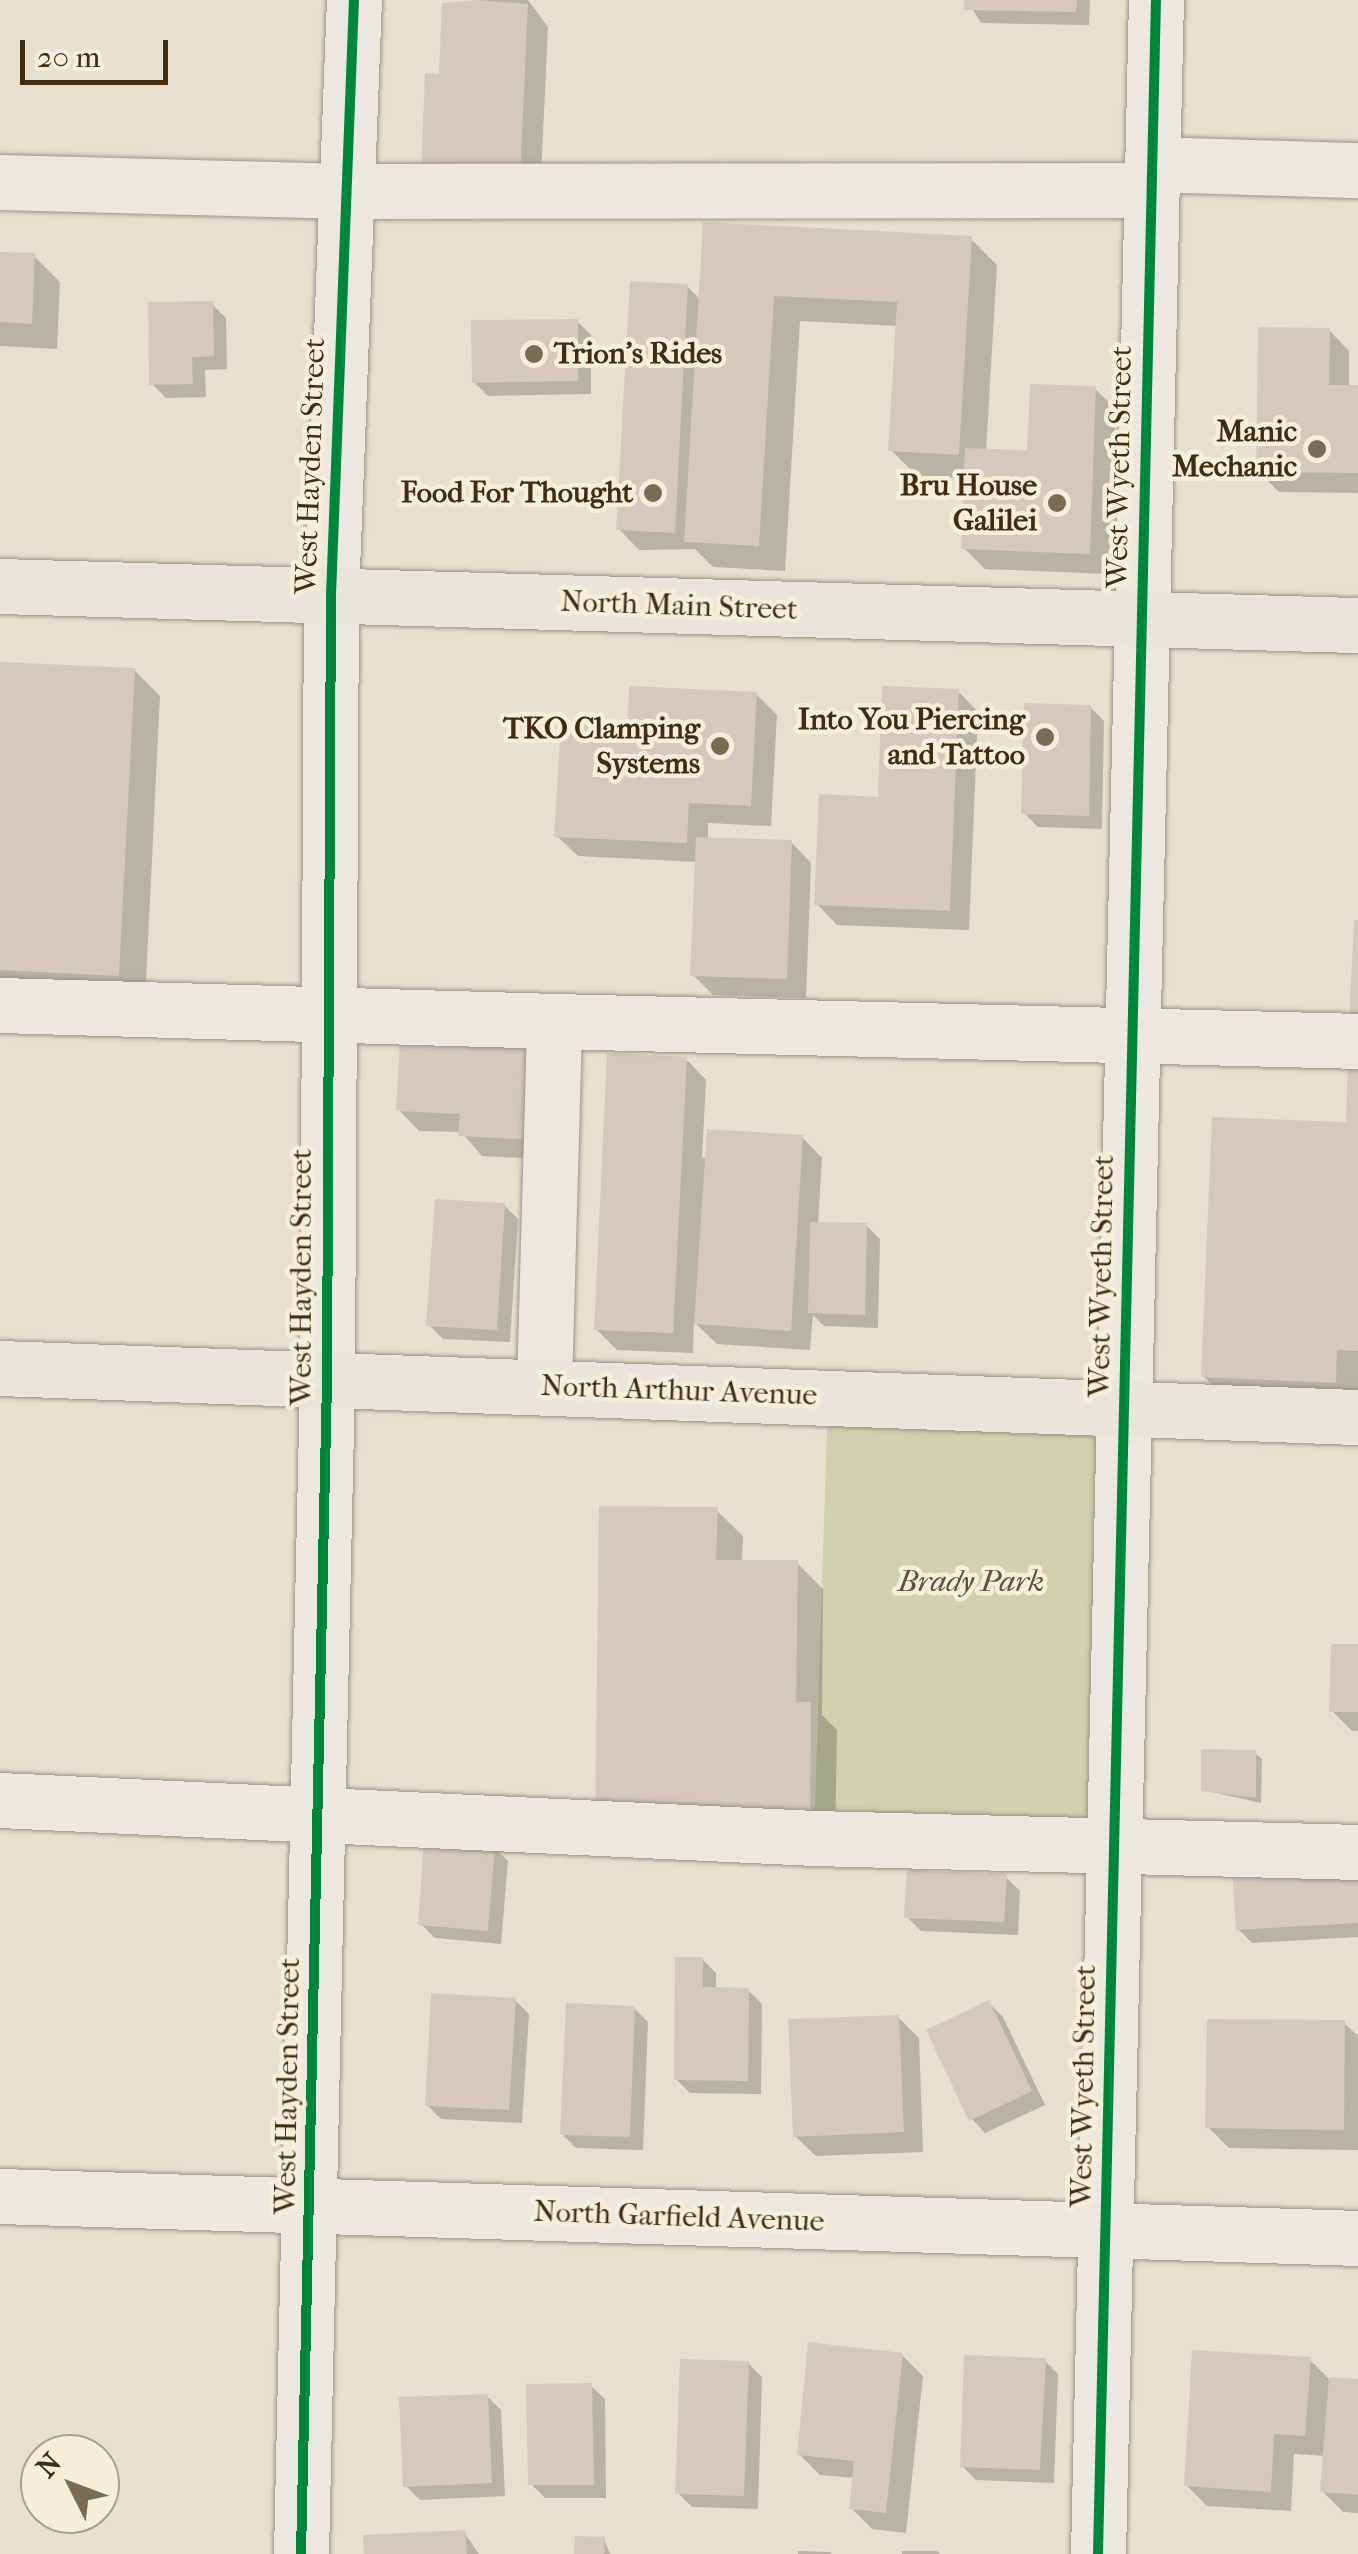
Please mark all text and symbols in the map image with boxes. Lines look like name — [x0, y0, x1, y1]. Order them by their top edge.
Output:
scale bar — [25, 20, 172, 82]
text: 20 m — [37, 40, 100, 75]
place label: Trion's Rides — [554, 336, 722, 372]
street label: West Hayden Street — [289, 337, 333, 595]
marker: Trion's Rides — [523, 343, 545, 365]
street label: West Wyeth Street — [1100, 345, 1140, 589]
place label: Manic Mechanic — [1172, 414, 1297, 484]
marker: Manic Mechanic — [1306, 438, 1328, 460]
place label: Bru House Galilei — [900, 468, 1037, 538]
place label: Food For Thought — [401, 475, 633, 511]
marker: Food For Thought — [642, 482, 664, 504]
marker: Bru House Galilei — [1046, 492, 1068, 514]
street label: North Main Street — [560, 584, 798, 628]
place label: Into You Piercing and Tattoo — [798, 702, 1025, 772]
place label: TKO Clamping Systems — [503, 711, 700, 782]
marker: Into You Piercing and Tattoo — [1034, 726, 1056, 748]
marker: TKO Clamping Systems — [709, 735, 731, 757]
street label: West Hayden Street — [284, 1149, 320, 1405]
street label: West Wyeth Street — [1082, 1154, 1122, 1398]
street label: North Arthur Avenue — [540, 1368, 818, 1414]
park label: Brady Park — [898, 1564, 1044, 1600]
street label: West Hayden Street — [268, 1957, 308, 2215]
street label: West Wyeth Street — [1064, 1964, 1104, 2208]
street label: North Garfield Avenue — [533, 2194, 825, 2240]
north arrow — [20, 2434, 120, 2534]
text: N — [29, 2446, 68, 2484]

